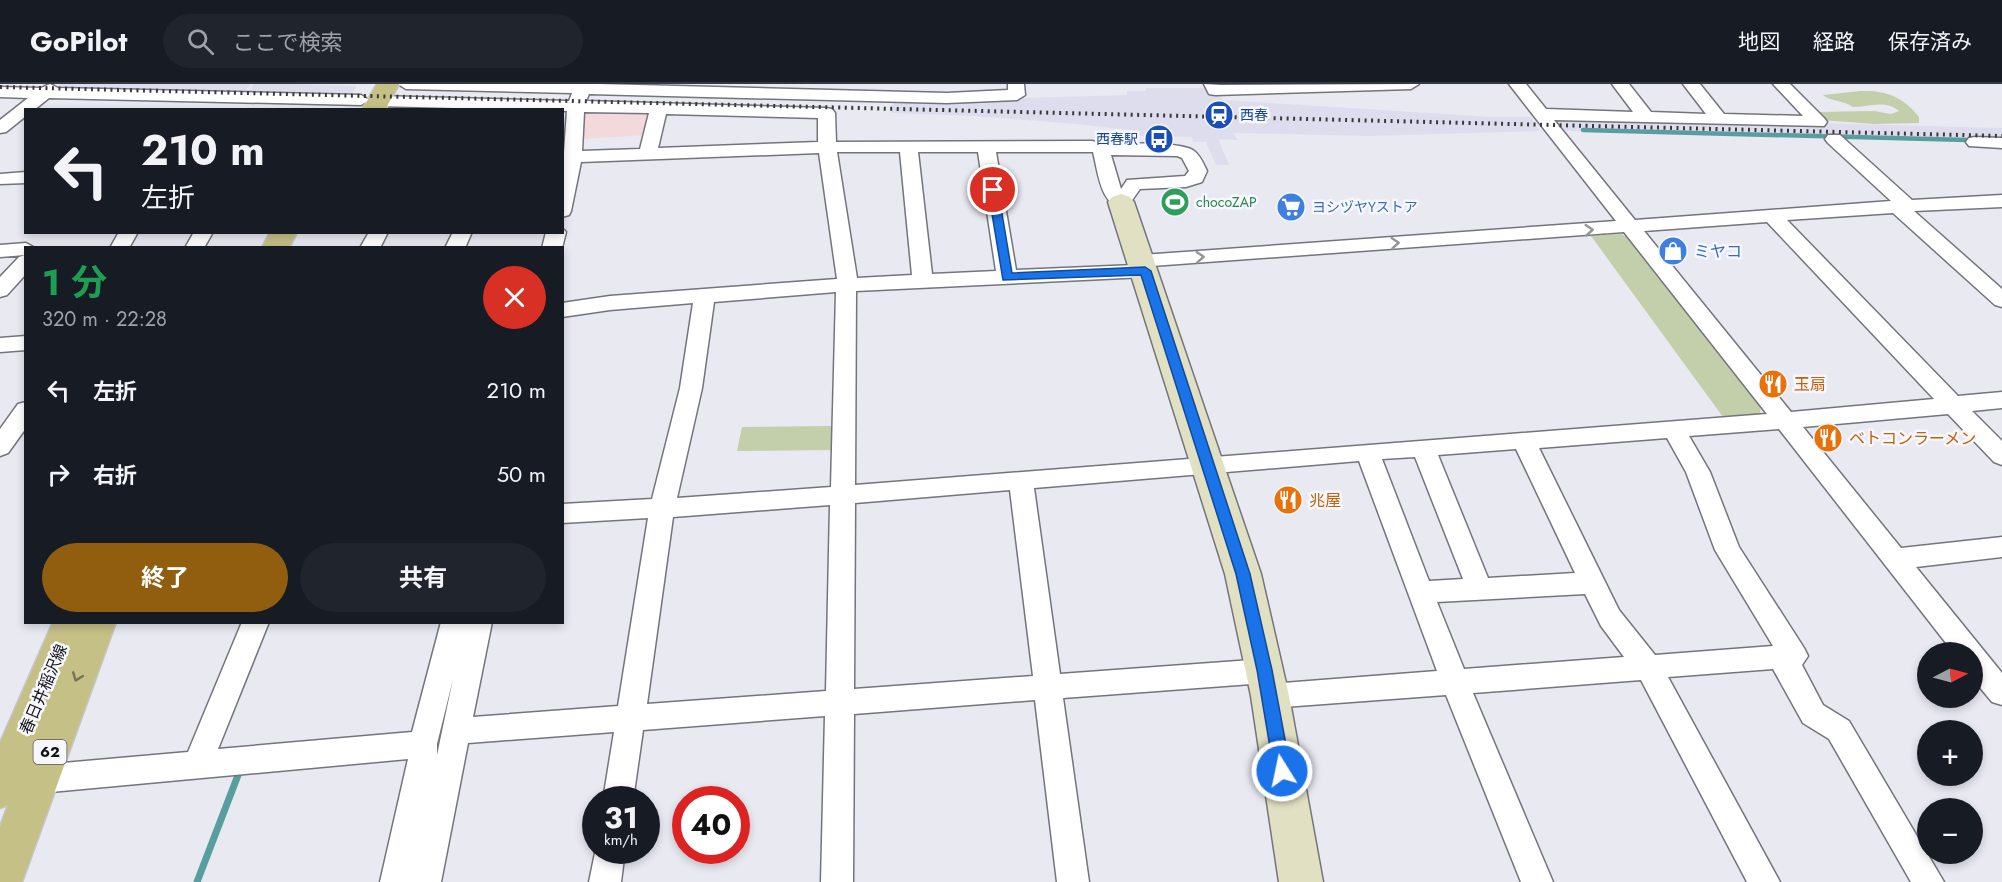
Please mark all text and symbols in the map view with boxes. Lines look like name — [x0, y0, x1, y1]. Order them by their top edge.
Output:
search box — [163, 14, 583, 68]
text: GoPilot — [30, 21, 127, 62]
icon: search — [184, 25, 217, 58]
text: ここで検索 — [232, 26, 342, 58]
text: 地図 — [1738, 27, 1780, 57]
text: 経路 — [1813, 27, 1855, 57]
text: 保存済み — [1888, 27, 1972, 57]
station icon: 西春 — [1203, 99, 1235, 131]
place label: 西春 — [1240, 105, 1268, 125]
text: 210 m — [141, 120, 265, 181]
bus stop icon: 西春駅 — [1143, 123, 1175, 155]
place label: 西春駅 — [1096, 129, 1138, 149]
icon: left — [42, 132, 120, 210]
pin — [967, 164, 1018, 215]
icon: arrive — [976, 173, 1009, 206]
text: 左折 — [141, 178, 195, 217]
sports icon: chocoZAP — [1159, 186, 1191, 218]
supermarket icon: ヨシヅヤYストア — [1275, 191, 1307, 223]
place label: chocoZAP — [1196, 192, 1257, 212]
place label: ヨシヅヤYストア — [1312, 197, 1418, 217]
one-way arrow — [1585, 224, 1594, 237]
shop icon: ミヤコ — [1657, 235, 1689, 267]
one-way arrow — [1390, 237, 1399, 250]
place label: ミヤコ — [1694, 240, 1742, 263]
one-way arrow — [1196, 251, 1205, 264]
text: 1 分 — [42, 256, 107, 308]
button: close — [483, 266, 546, 329]
text: 320 m · 22:28 — [42, 305, 167, 334]
restaurant icon: 玉扇 — [1757, 368, 1789, 400]
place label: 玉扇 — [1794, 373, 1826, 396]
icon: left — [42, 374, 75, 407]
text: 210 m — [487, 374, 546, 406]
text: 左折 — [93, 375, 137, 407]
restaurant icon: ベトコンラーメン — [1812, 422, 1844, 454]
place label: ベトコンラーメン — [1849, 427, 1976, 450]
icon: right — [42, 458, 75, 491]
text: 50 m — [497, 458, 546, 490]
text: 右折 — [93, 459, 137, 491]
restaurant icon: 兆屋 — [1272, 484, 1304, 516]
place label: 兆屋 — [1309, 489, 1341, 512]
button: 終了 — [42, 543, 288, 612]
button: 共有 — [300, 543, 546, 612]
street label: 春日井稲沢線 — [14, 641, 73, 738]
north arrow — [1917, 642, 1983, 708]
map controls — [1917, 642, 1983, 864]
one-way arrow — [72, 671, 84, 682]
button: + — [1917, 720, 1983, 786]
position arrow — [1250, 739, 1314, 803]
road number: 62 — [34, 740, 66, 764]
speed limit sign: 40 — [672, 786, 750, 864]
text: 31 — [604, 796, 638, 839]
button: − — [1917, 798, 1983, 864]
text: km/h — [604, 829, 638, 851]

